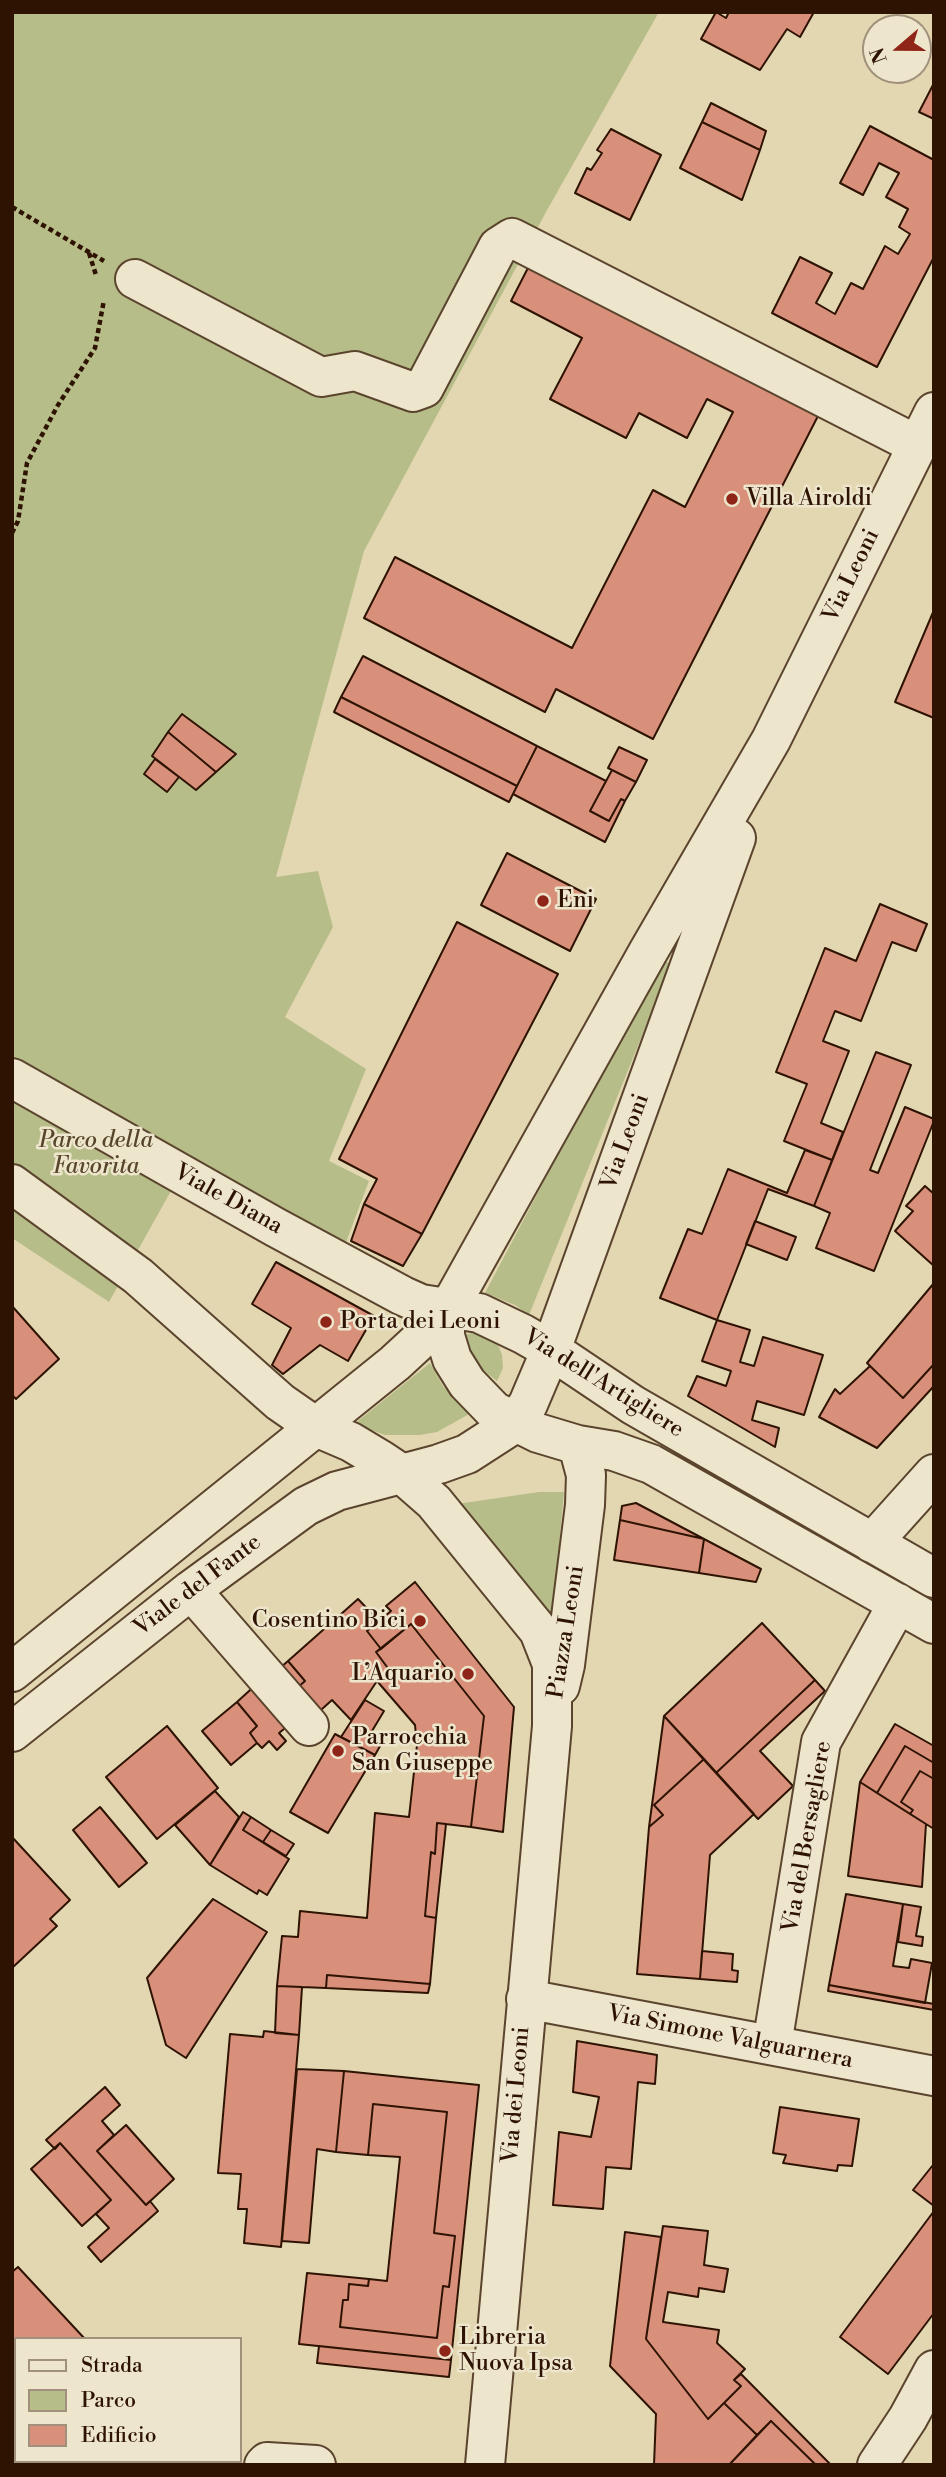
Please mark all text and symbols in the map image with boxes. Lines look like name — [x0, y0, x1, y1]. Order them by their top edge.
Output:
north arrow — [862, 14, 932, 84]
text: N — [865, 44, 893, 67]
place label: Villa Airoldi — [746, 485, 872, 513]
marker: Villa Airoldi — [724, 491, 740, 507]
street label: Via Leoni — [818, 525, 886, 627]
place label: Eni — [557, 887, 594, 915]
marker: Eni — [535, 893, 551, 909]
street label: Via Leoni — [596, 1090, 656, 1194]
park label: Parco della Favorita — [39, 1127, 153, 1181]
street label: Viale Diana — [169, 1159, 287, 1241]
place label: Porta dei Leoni — [340, 1308, 501, 1336]
marker: Porta dei Leoni — [318, 1314, 334, 1330]
street label: Via dell'Artigliere — [518, 1324, 688, 1444]
street label: Viale del Fante — [129, 1529, 267, 1643]
street label: Piazza Leoni — [543, 1563, 591, 1701]
place label: Cosentino Bici — [252, 1607, 406, 1635]
marker: Cosentino Bici — [412, 1613, 428, 1629]
place label: L’Aquario — [352, 1660, 454, 1688]
marker: L’Aquario — [460, 1666, 476, 1682]
place label: Parrocchia San Giuseppe — [352, 1724, 493, 1778]
street label: Via del Bersagliere — [778, 1739, 838, 1935]
marker: Parrocchia San Giuseppe — [330, 1743, 346, 1759]
street label: Via Simone Valguarnera — [605, 2001, 855, 2075]
street label: Via dei Leoni — [497, 2025, 537, 2165]
place label: Libreria Nuova Ipsa — [459, 2324, 573, 2378]
legend — [14, 2337, 242, 2463]
marker: Libreria Nuova Ipsa — [437, 2343, 453, 2359]
text: Strada — [81, 2353, 143, 2379]
text: Parco — [81, 2388, 136, 2414]
text: Edificio — [81, 2423, 157, 2449]

